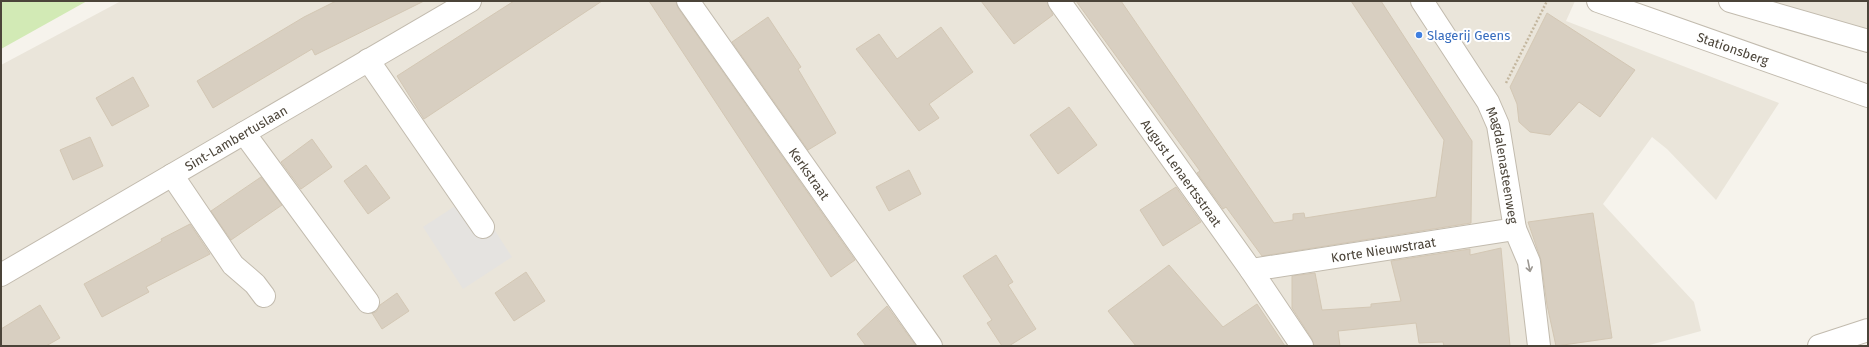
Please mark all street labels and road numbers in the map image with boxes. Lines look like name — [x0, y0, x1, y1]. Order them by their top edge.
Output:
street label: Stationsberg — [1695, 29, 1771, 69]
street label: Sint-Lambertuslaan — [182, 102, 290, 174]
street label: Magdalenasteenweg — [1483, 104, 1521, 225]
street label: August Lenaertsstraat — [1138, 116, 1225, 230]
street label: Kerkstraat — [786, 145, 833, 203]
street label: Korte Nieuwstraat — [1330, 234, 1437, 265]

